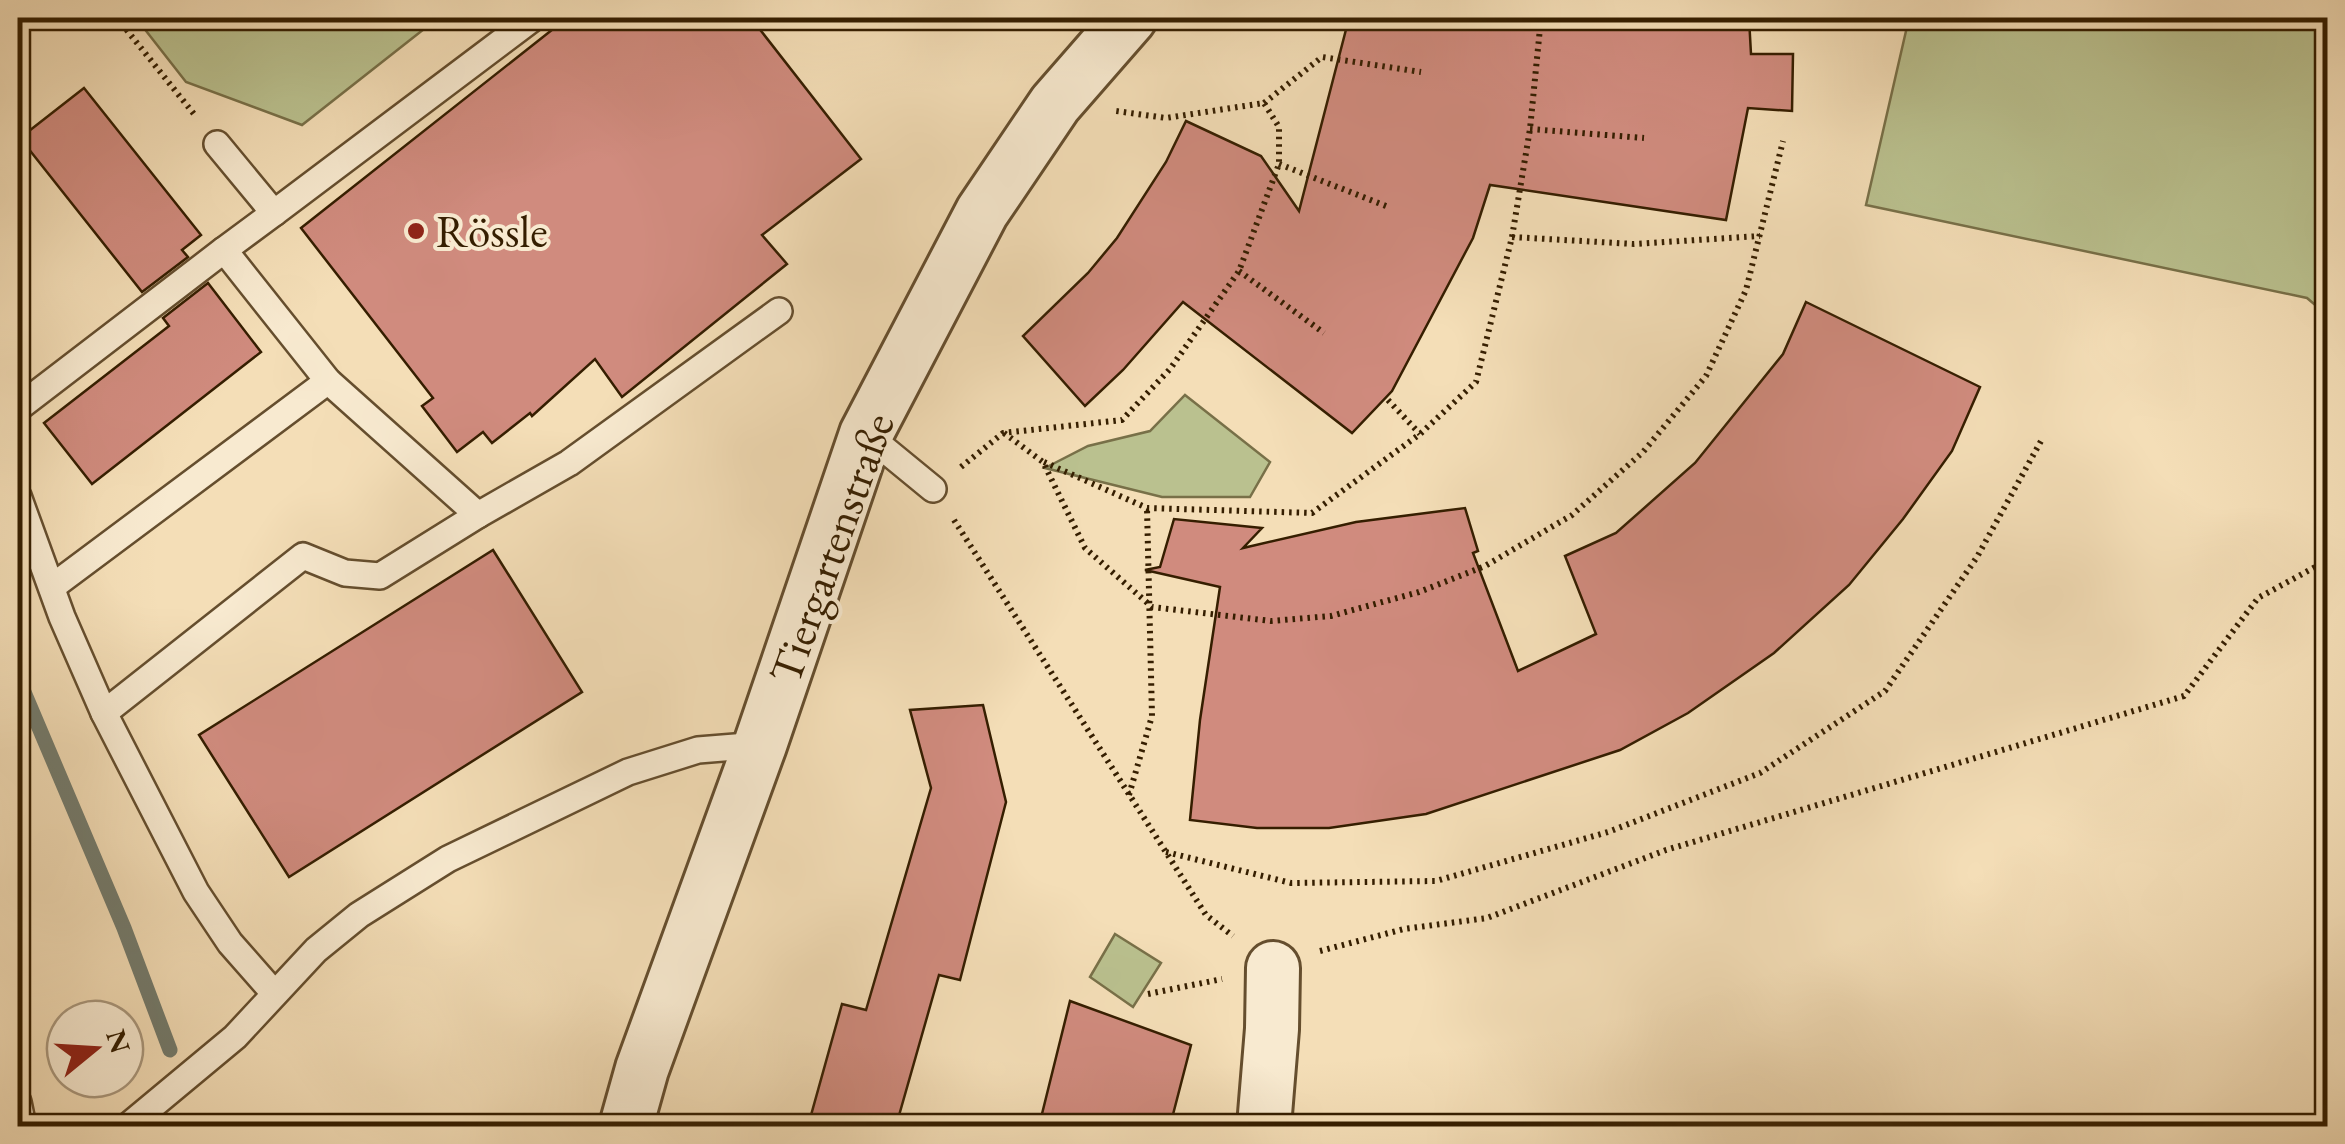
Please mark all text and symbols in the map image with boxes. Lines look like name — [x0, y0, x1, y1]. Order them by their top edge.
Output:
place label: Rössle — [436, 202, 548, 260]
marker: Rössle — [405, 220, 427, 242]
street label: Tiergartenstraße — [755, 405, 907, 691]
north arrow — [45, 999, 145, 1099]
text: N — [98, 1025, 140, 1058]

